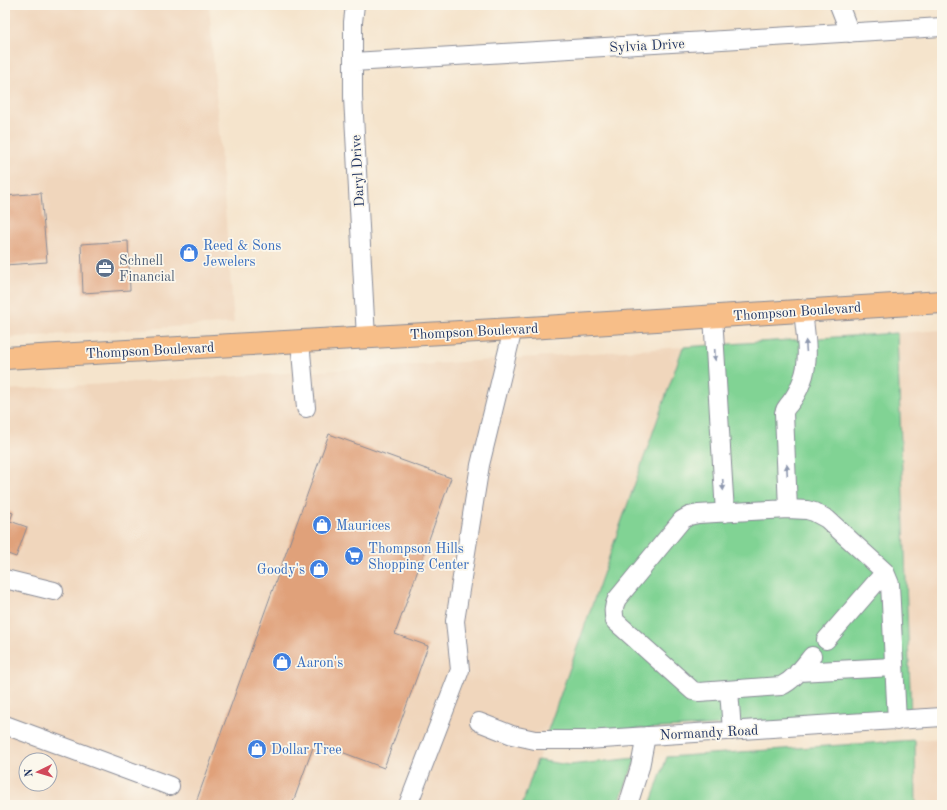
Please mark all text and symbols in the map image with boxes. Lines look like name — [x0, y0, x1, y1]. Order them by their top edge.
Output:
street label: Sylvia Drive — [609, 37, 685, 55]
street label: Daryl Drive — [349, 134, 367, 207]
place label: Reed & Sons Jewelers — [203, 239, 281, 269]
shop icon: Reed & Sons Jewelers — [178, 242, 200, 264]
place label: Schnell Financial — [119, 254, 175, 284]
office icon: Schnell Financial — [94, 257, 116, 279]
street label: Thompson Boulevard — [732, 301, 862, 323]
street label: Thompson Boulevard — [409, 322, 539, 342]
one-way arrow — [803, 340, 810, 352]
street label: Thompson Boulevard — [85, 341, 215, 361]
one-way arrow — [712, 349, 719, 361]
one-way arrow — [783, 464, 790, 476]
one-way arrow — [720, 479, 727, 491]
shop icon: Maurices — [311, 514, 333, 536]
place label: Maurices — [336, 519, 390, 533]
place label: Thompson Hills Shopping Center — [368, 542, 469, 572]
supermarket icon: Thompson Hills Shopping Center — [343, 545, 365, 567]
shop icon: Goody's — [308, 558, 330, 580]
place label: Goody's — [257, 563, 305, 577]
shop icon: Aaron's — [271, 651, 293, 673]
place label: Aaron's — [296, 656, 343, 670]
street label: Normandy Road — [659, 723, 759, 743]
shop icon: Dollar Tree — [246, 738, 268, 760]
place label: Dollar Tree — [271, 743, 342, 757]
north arrow — [18, 752, 58, 792]
text: N — [24, 767, 35, 777]

